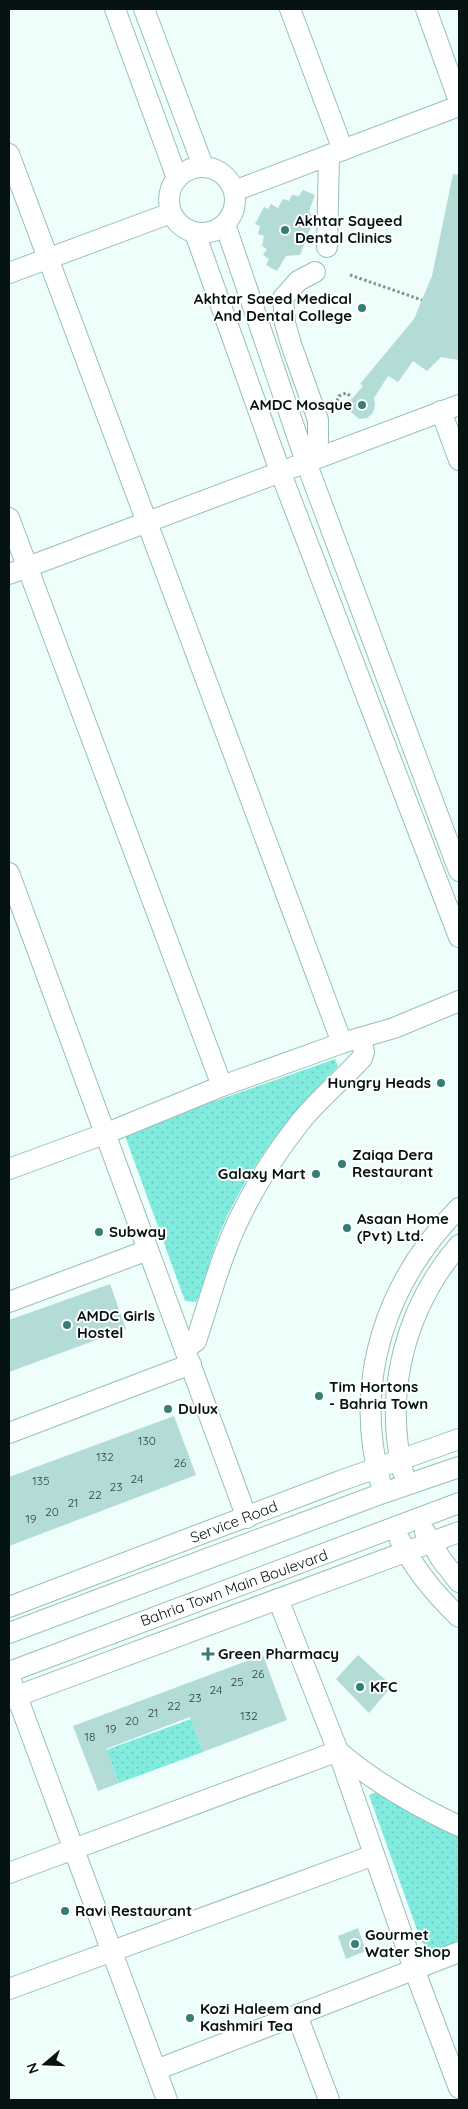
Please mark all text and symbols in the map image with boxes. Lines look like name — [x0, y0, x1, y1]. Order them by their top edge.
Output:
place label: Akhtar Sayeed Dental Clinics — [295, 211, 402, 247]
marker: Akhtar Sayeed Dental Clinics — [279, 224, 291, 236]
place label: Akhtar Saeed Medical And Dental College — [194, 289, 352, 325]
marker: Akhtar Saeed Medical And Dental College — [356, 302, 368, 314]
place label: AMDC Mosque — [250, 395, 352, 414]
marker: AMDC Mosque — [356, 399, 368, 411]
place label: Hungry Heads — [328, 1073, 431, 1092]
marker: Hungry Heads — [435, 1077, 447, 1089]
place label: Zaiqa Dera Restaurant — [352, 1145, 433, 1181]
marker: Zaiqa Dera Restaurant — [336, 1158, 348, 1170]
place label: Galaxy Mart — [218, 1164, 306, 1183]
marker: Galaxy Mart — [310, 1168, 322, 1180]
place label: Asaan Home (Pvt) Ltd. — [357, 1209, 449, 1245]
place label: Subway — [109, 1222, 166, 1241]
marker: Asaan Home (Pvt) Ltd. — [341, 1222, 353, 1234]
marker: Subway — [93, 1226, 105, 1238]
place label: AMDC Girls Hostel — [77, 1306, 155, 1342]
marker: AMDC Girls Hostel — [61, 1319, 73, 1331]
place label: Tim Hortons - Bahria Town — [329, 1377, 428, 1413]
marker: Tim Hortons - Bahria Town — [313, 1390, 325, 1402]
place label: Dulux — [178, 1399, 218, 1418]
marker: Dulux — [162, 1403, 174, 1415]
house number: 130 — [138, 1433, 156, 1448]
house number: 132 — [96, 1449, 114, 1464]
house number: 26 — [173, 1455, 187, 1470]
house number: 24 — [131, 1471, 143, 1486]
house number: 135 — [32, 1473, 50, 1488]
house number: 23 — [110, 1479, 122, 1494]
house number: 22 — [88, 1487, 102, 1502]
house number: 21 — [67, 1495, 79, 1510]
street label: Service Road — [187, 1496, 280, 1547]
house number: 20 — [45, 1504, 59, 1519]
house number: 19 — [25, 1511, 37, 1526]
street label: Bahria Town Main Boulevard — [138, 1545, 330, 1630]
place label: Green Pharmacy — [218, 1644, 339, 1663]
marker: Green Pharmacy — [202, 1648, 214, 1660]
house number: 26 — [251, 1666, 265, 1681]
house number: 25 — [230, 1674, 244, 1689]
place label: KFC — [370, 1677, 398, 1696]
marker: KFC — [354, 1681, 366, 1693]
house number: 24 — [210, 1682, 222, 1697]
house number: 23 — [189, 1690, 201, 1705]
house number: 22 — [167, 1698, 181, 1713]
house number: 21 — [147, 1705, 159, 1720]
house number: 132 — [240, 1708, 258, 1723]
house number: 20 — [125, 1713, 139, 1728]
house number: 19 — [105, 1721, 117, 1736]
house number: 18 — [85, 1729, 95, 1744]
place label: Ravi Restaurant — [75, 1901, 192, 1920]
marker: Ravi Restaurant — [59, 1905, 71, 1917]
place label: Gourmet Water Shop — [365, 1925, 451, 1961]
marker: Gourmet Water Shop — [349, 1938, 361, 1950]
place label: Kozi Haleem and Kashmiri Tea — [200, 1999, 321, 2035]
marker: Kozi Haleem and Kashmiri Tea — [184, 2012, 196, 2024]
north arrow — [20, 2039, 70, 2089]
text: N — [23, 2060, 43, 2076]

